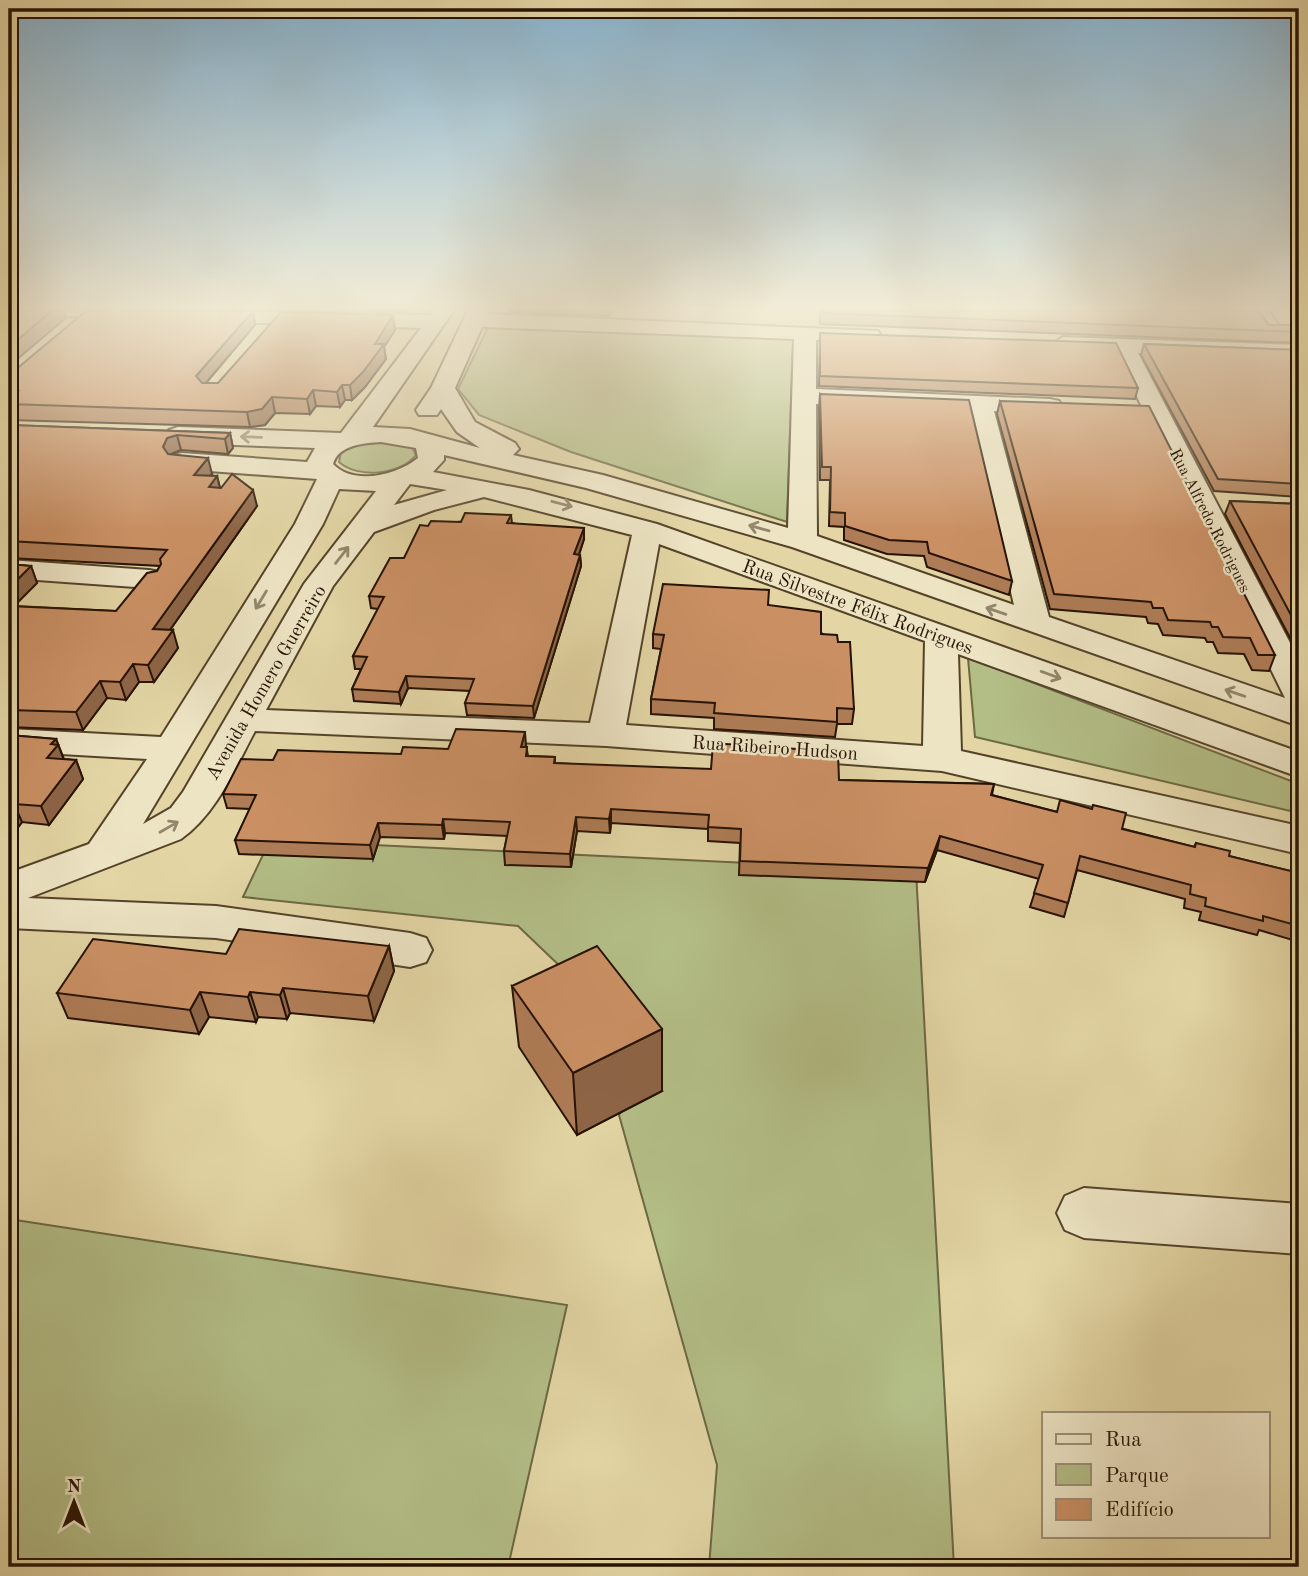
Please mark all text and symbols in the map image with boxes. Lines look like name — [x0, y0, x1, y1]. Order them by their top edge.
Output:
one-way arrow — [240, 431, 263, 444]
street label: Rua Alfredo Rodrigues — [1166, 446, 1252, 595]
one-way arrow — [550, 498, 573, 511]
one-way arrow — [748, 521, 770, 534]
one-way arrow — [335, 546, 350, 564]
street label: Rua Silvestre Félix Rodrigues — [739, 558, 975, 659]
street label: Avenida Homero Guerreiro — [204, 583, 331, 784]
one-way arrow — [253, 590, 267, 610]
one-way arrow — [986, 604, 1008, 616]
one-way arrow — [1040, 670, 1062, 682]
one-way arrow — [1224, 686, 1246, 698]
street label: Rua Ribeiro Hudson — [691, 734, 858, 765]
one-way arrow — [158, 820, 178, 834]
legend — [1042, 1412, 1270, 1538]
text: Rua — [1105, 1430, 1142, 1451]
text: Parque — [1105, 1466, 1169, 1487]
north arrow — [38, 1468, 108, 1538]
text: N — [67, 1478, 82, 1497]
text: Edifício — [1105, 1500, 1174, 1521]

